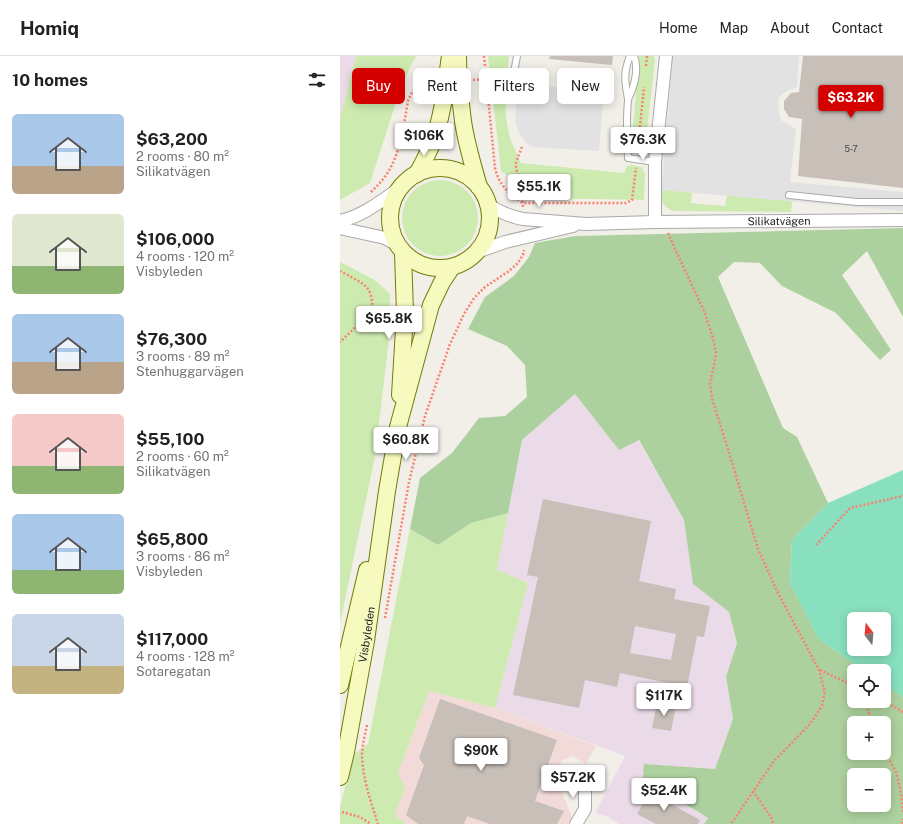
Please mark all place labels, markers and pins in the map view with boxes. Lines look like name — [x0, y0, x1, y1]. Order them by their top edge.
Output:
pin: $63.2K — [818, 85, 884, 119]
pin: $106K — [396, 123, 452, 157]
pin: $76.3K — [610, 127, 676, 161]
pin: $55.1K — [506, 174, 572, 208]
pin: $65.8K — [356, 306, 422, 340]
pin: $60.8K — [373, 427, 439, 461]
pin: $117K — [636, 683, 692, 717]
pin: $90K — [457, 738, 505, 772]
pin: $57.2K — [540, 765, 606, 799]
pin: $52.4K — [631, 778, 697, 812]

